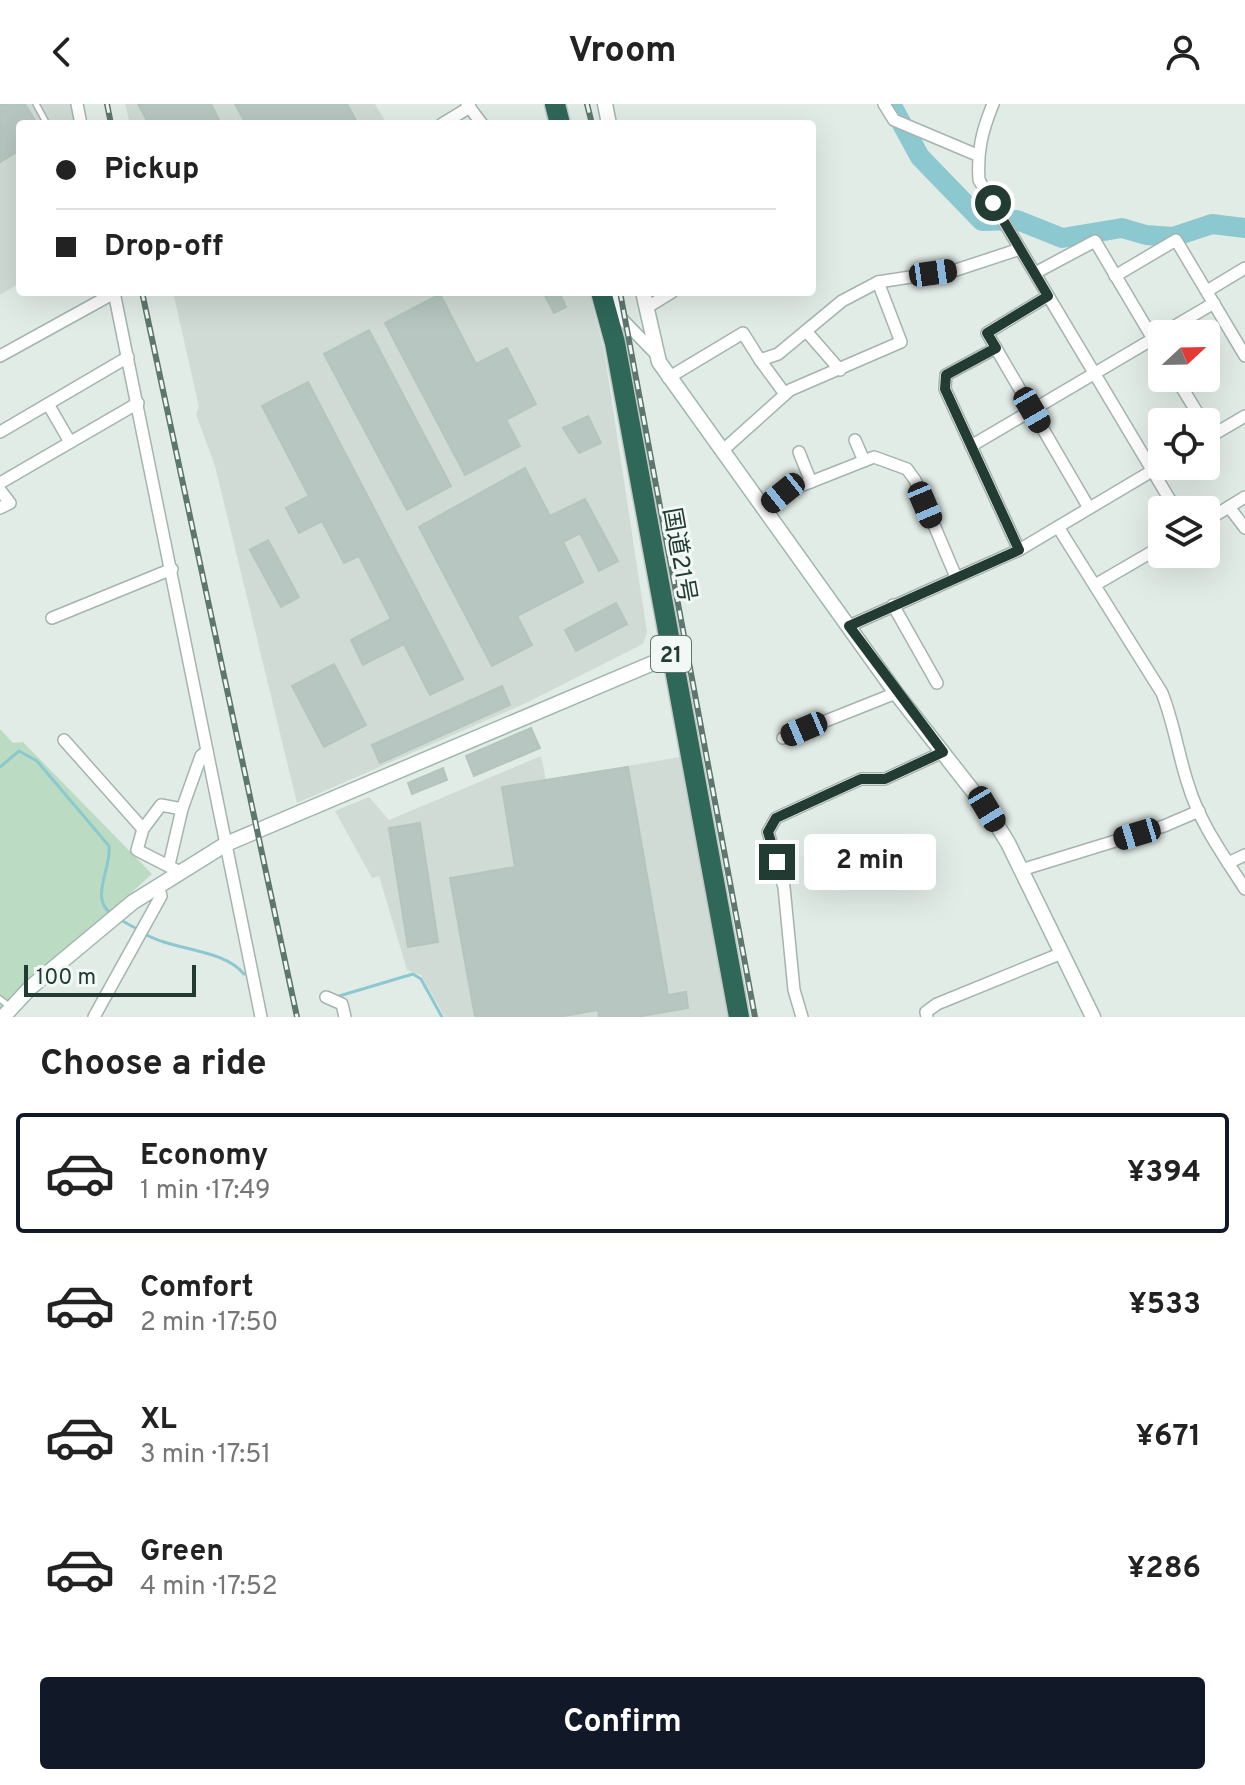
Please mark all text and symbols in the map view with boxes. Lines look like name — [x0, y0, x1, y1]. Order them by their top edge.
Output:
text: Vroom — [568, 29, 677, 75]
icon: back — [40, 30, 84, 74]
icon: person — [1161, 30, 1205, 74]
text: Pickup — [104, 152, 199, 189]
route start — [975, 185, 1011, 221]
text: Drop-off — [104, 229, 223, 266]
car — [908, 258, 958, 288]
north arrow — [1148, 320, 1220, 392]
map controls — [1148, 320, 1220, 568]
car — [1010, 383, 1054, 437]
button: locate — [1148, 408, 1220, 480]
car — [757, 469, 809, 517]
car — [905, 478, 945, 532]
button: layers — [1148, 496, 1220, 568]
street label: 国道21号 — [655, 506, 701, 605]
road number: 21 — [651, 636, 691, 672]
car — [777, 709, 831, 749]
car — [964, 782, 1010, 836]
car — [1111, 816, 1163, 852]
callout: 2 min — [805, 834, 937, 890]
route end — [759, 844, 795, 880]
text: 2 min — [836, 845, 904, 878]
scale bar — [24, 961, 196, 997]
text: 100 m — [36, 965, 96, 992]
text: Choose a ride — [40, 1042, 266, 1088]
icon: car — [44, 1137, 116, 1209]
text: Economy — [140, 1138, 268, 1175]
text: ¥394 — [1127, 1155, 1201, 1192]
text: 1 min · 17:49 — [140, 1175, 271, 1208]
icon: car — [44, 1269, 116, 1341]
text: Comfort — [140, 1270, 253, 1307]
text: ¥533 — [1128, 1287, 1201, 1324]
text: 2 min · 17:50 — [140, 1307, 278, 1340]
icon: car — [44, 1401, 116, 1473]
text: XL — [140, 1402, 177, 1439]
text: ¥671 — [1136, 1419, 1201, 1456]
text: 3 min · 17:51 — [140, 1439, 271, 1472]
icon: car — [44, 1533, 116, 1605]
text: Green — [140, 1534, 224, 1571]
text: ¥286 — [1127, 1551, 1201, 1588]
text: 4 min · 17:52 — [140, 1571, 278, 1604]
button: Confirm — [40, 1677, 1205, 1769]

